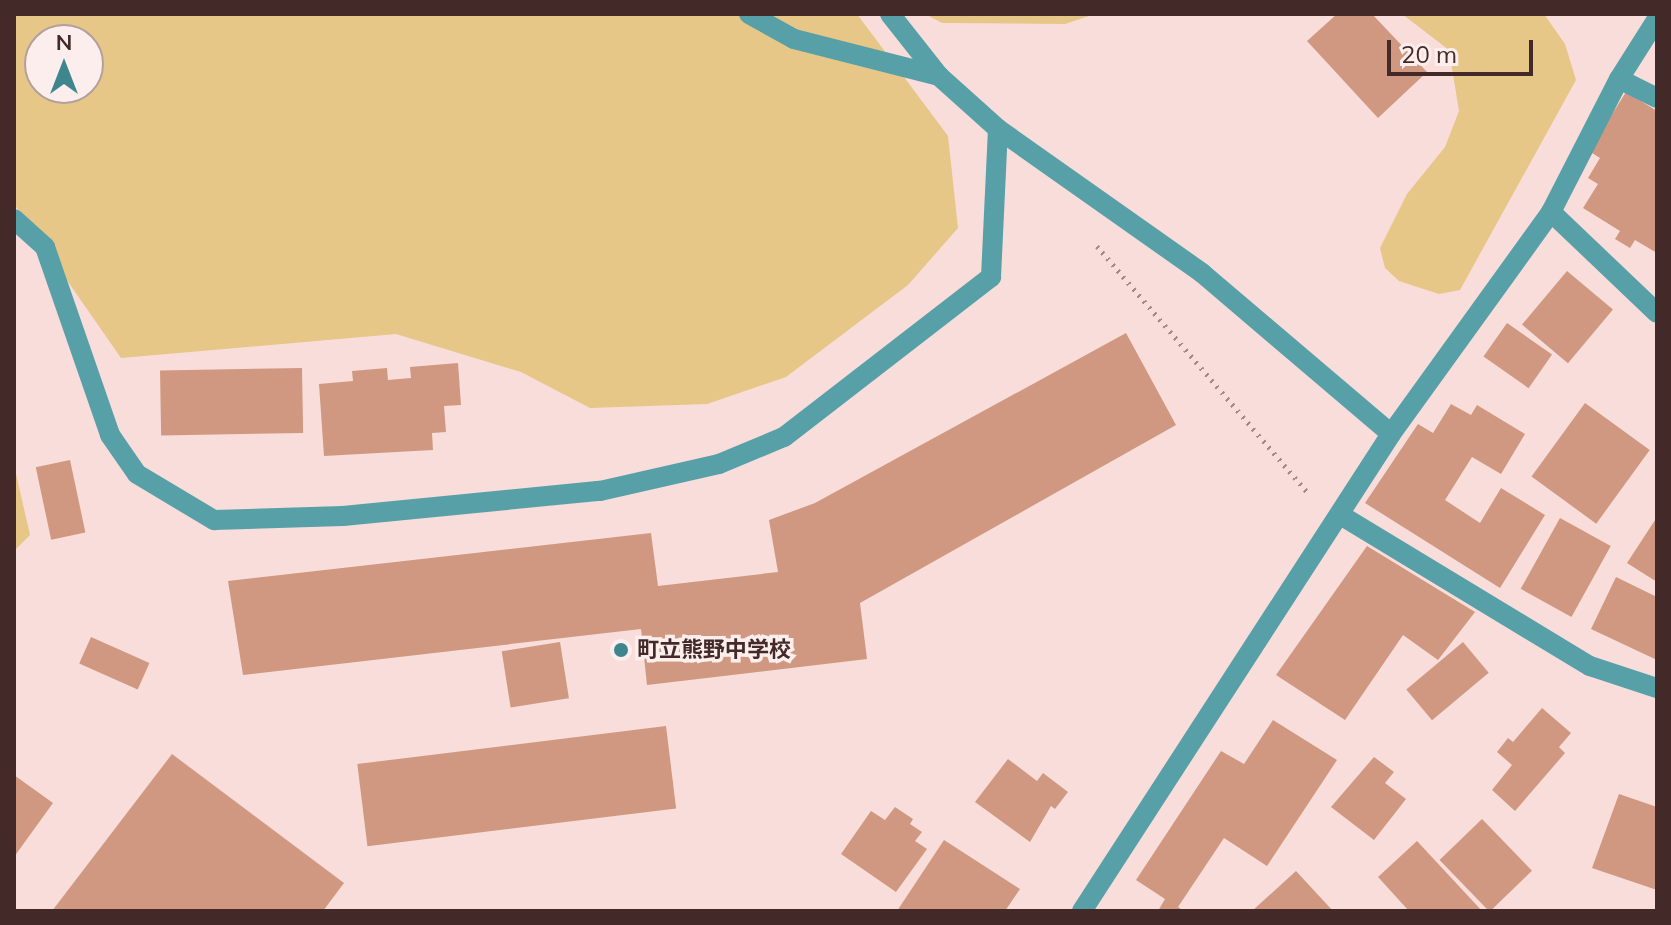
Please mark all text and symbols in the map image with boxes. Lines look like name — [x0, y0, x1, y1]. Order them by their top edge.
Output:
north arrow — [24, 24, 104, 104]
scale bar — [1391, 24, 1537, 74]
text: N — [56, 28, 72, 56]
text: 20 m — [1401, 39, 1457, 69]
place label: 町立熊野中学校 — [637, 637, 791, 663]
marker: 町立熊野中学校 — [612, 641, 630, 659]

